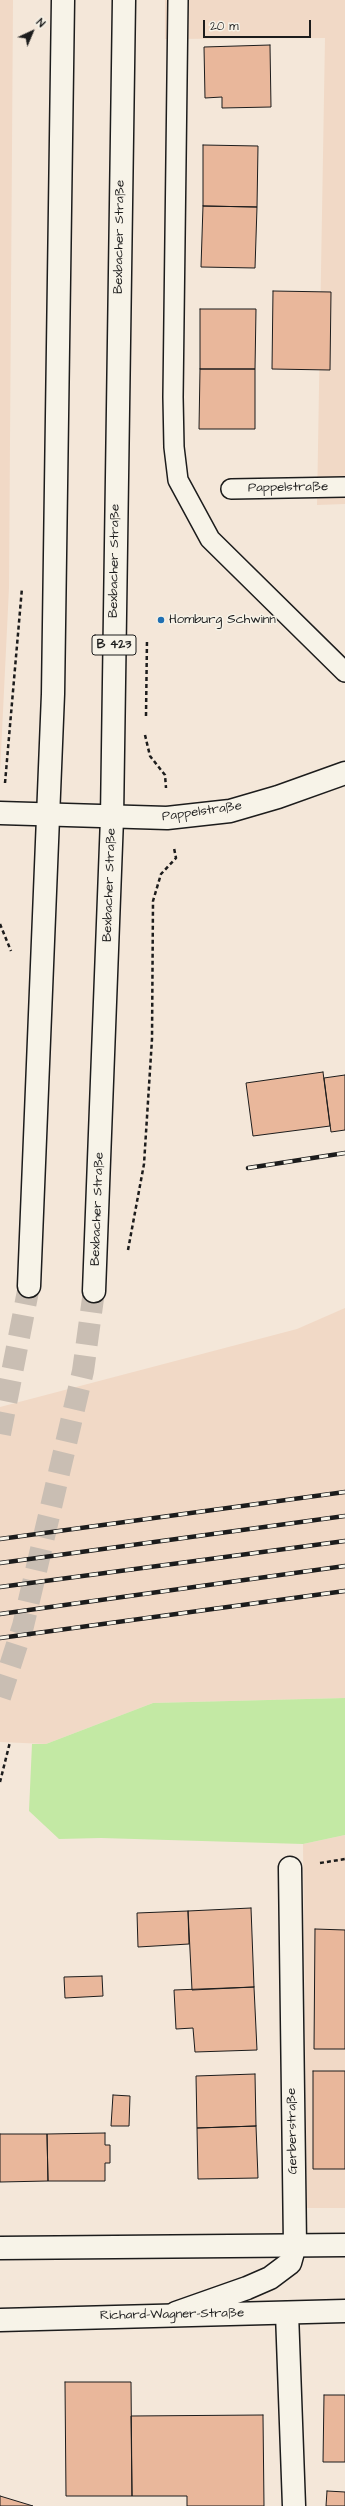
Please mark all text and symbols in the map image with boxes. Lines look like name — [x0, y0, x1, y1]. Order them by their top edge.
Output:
north arrow — [12, 12, 52, 52]
scale bar — [205, 12, 313, 38]
text: N — [33, 15, 48, 31]
text: 20 m — [210, 18, 239, 35]
street label: Bexbacher Straße — [111, 180, 129, 294]
street label: Pappelstraße — [248, 480, 328, 496]
street label: Bexbacher Straße — [106, 504, 124, 618]
place label: Homburg Schwinn — [169, 612, 276, 628]
marker: Homburg Schwinn — [156, 615, 166, 625]
road number: B 423 — [92, 635, 136, 655]
street label: Pappelstraße — [161, 799, 243, 825]
street label: Bexbacher Straße — [100, 828, 120, 942]
street label: Bexbacher Straße — [88, 1152, 108, 1266]
street label: Gerberstraße — [284, 2088, 302, 2174]
street label: Richard-Wagner-Straße — [100, 2306, 244, 2324]

